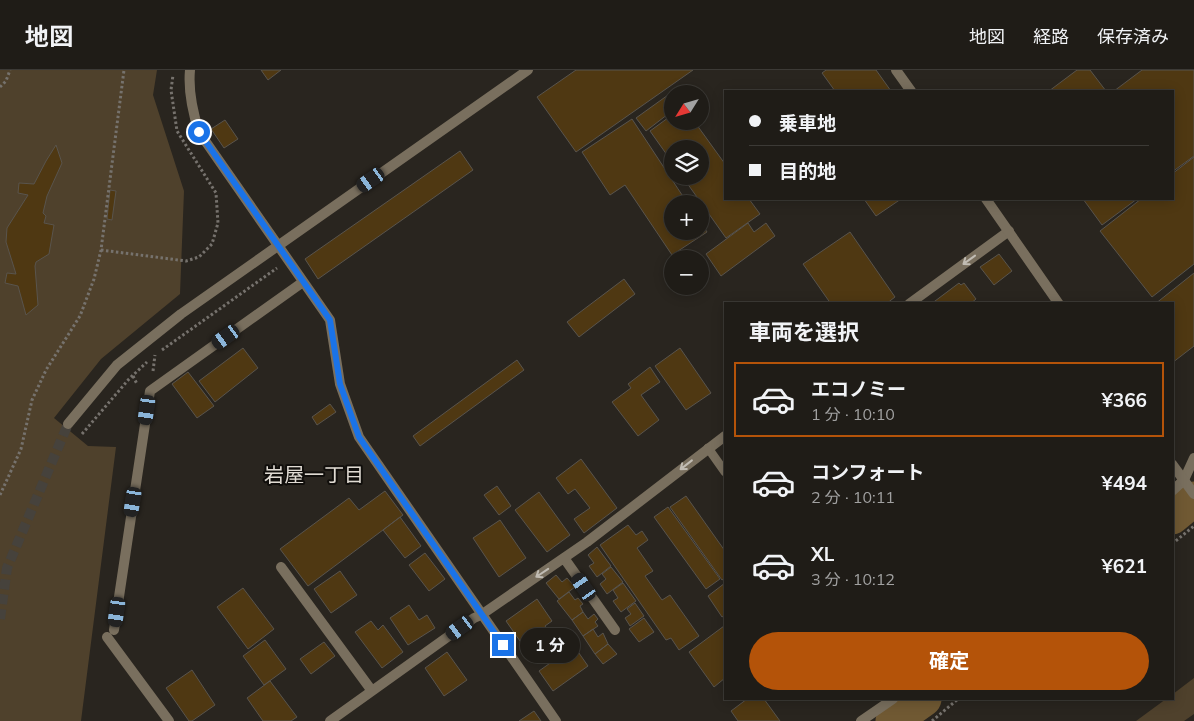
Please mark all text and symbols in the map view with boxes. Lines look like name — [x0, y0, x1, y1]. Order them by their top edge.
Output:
text: 地図 — [25, 21, 73, 51]
text: 地図 — [969, 25, 1005, 48]
text: 経路 — [1033, 25, 1069, 48]
text: 保存済み — [1097, 25, 1169, 48]
north arrow — [664, 85, 709, 130]
map controls — [664, 85, 709, 295]
text: 乗車地 — [779, 111, 836, 135]
route start — [188, 121, 210, 143]
button: layers — [664, 140, 709, 185]
text: 目的地 — [779, 159, 836, 183]
car — [354, 165, 387, 195]
button: + — [664, 195, 709, 240]
button: − — [664, 250, 709, 295]
one-way arrow — [962, 255, 976, 265]
text: 車両を選択 — [749, 318, 859, 346]
car — [209, 322, 242, 352]
icon: car — [751, 377, 796, 422]
text: エコノミー — [811, 377, 906, 401]
text: ¥366 — [1101, 388, 1147, 412]
car — [137, 394, 156, 426]
text: 1 分 · 10:10 — [811, 404, 895, 424]
one-way arrow — [680, 460, 693, 471]
icon: car — [751, 460, 796, 505]
text: コンフォート — [811, 460, 924, 484]
district label: 岩屋一丁目 — [264, 462, 364, 487]
text: ¥494 — [1101, 471, 1147, 495]
car — [123, 486, 142, 518]
text: 2 分 · 10:11 — [811, 487, 895, 507]
text: XL — [811, 542, 834, 566]
icon: car — [751, 543, 796, 588]
text: ¥621 — [1101, 554, 1147, 578]
one-way arrow — [535, 568, 549, 579]
text: 3 分 · 10:12 — [811, 569, 895, 589]
car — [569, 570, 598, 604]
car — [107, 596, 126, 628]
car — [443, 613, 476, 643]
callout: 1 分 — [520, 628, 580, 662]
button: 確定 — [749, 632, 1149, 690]
route end — [492, 634, 514, 656]
text: 1 分 — [535, 635, 565, 655]

